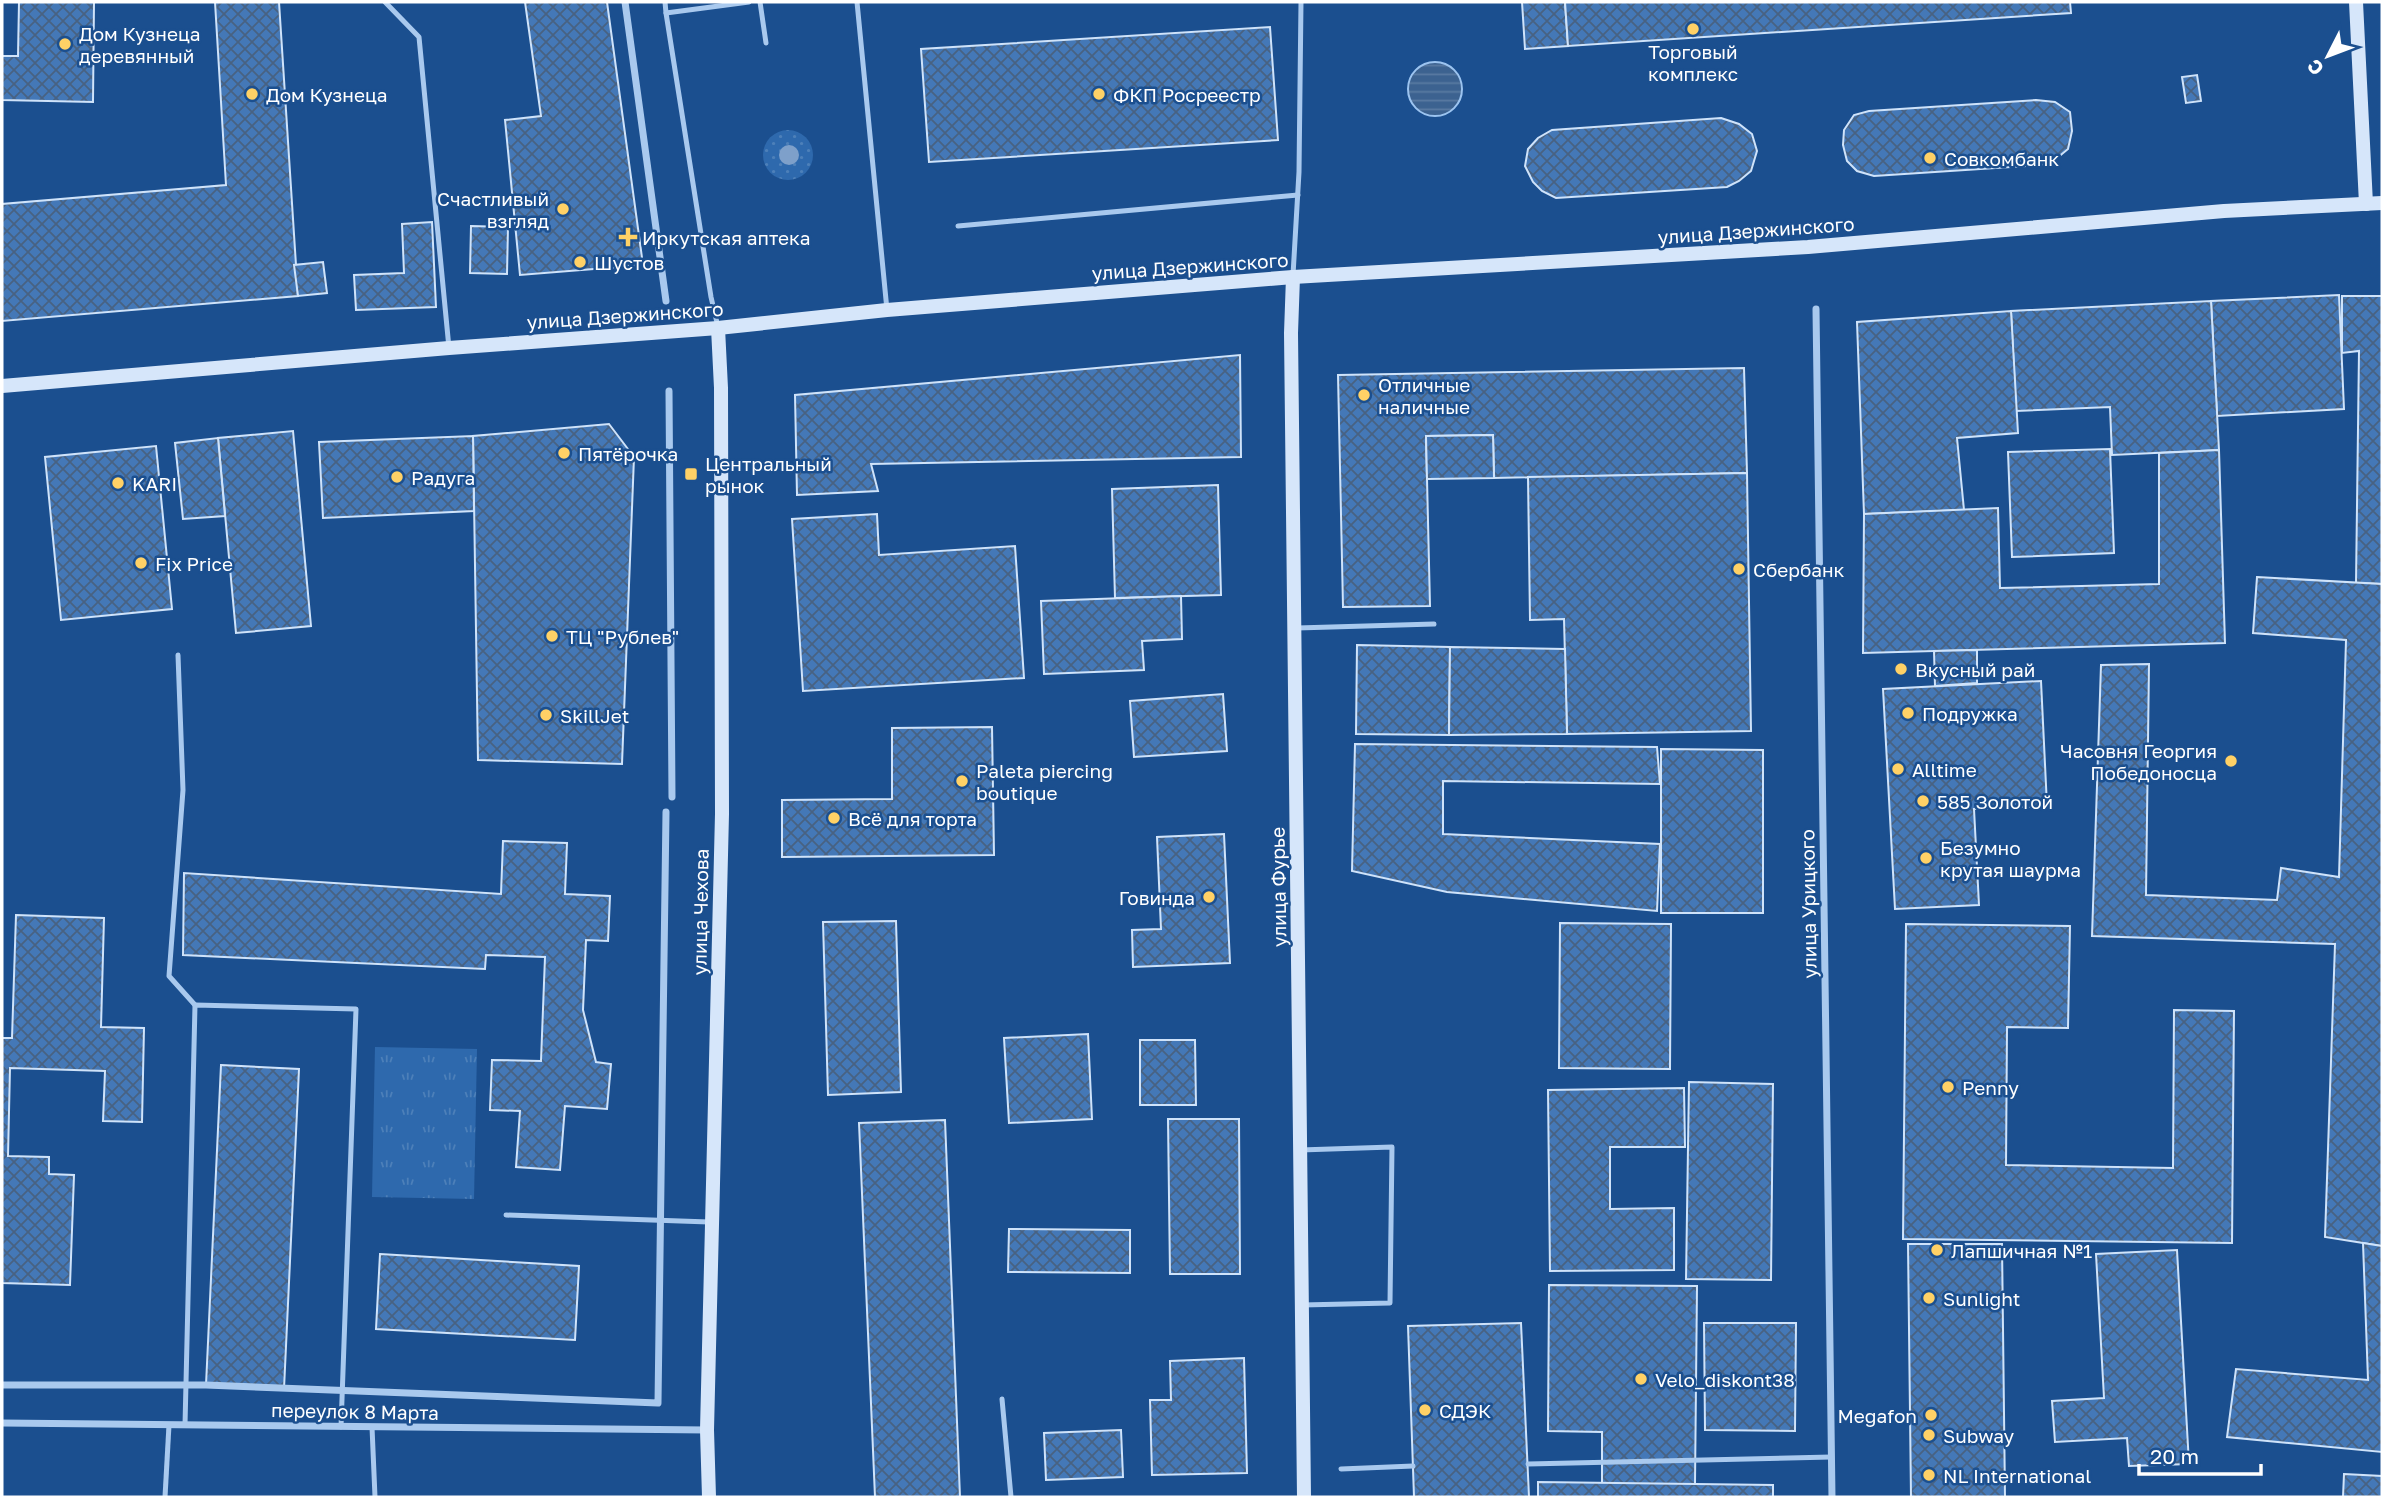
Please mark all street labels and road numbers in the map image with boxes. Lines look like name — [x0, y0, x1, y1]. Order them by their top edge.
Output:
street label: улица Дзержинского — [1657, 212, 1855, 248]
street label: улица Дзержинского — [1091, 248, 1289, 284]
street label: улица Дзержинского — [526, 297, 724, 333]
street label: улица Фурье — [1265, 827, 1291, 947]
street label: улица Урицкого — [1795, 829, 1821, 979]
street label: улица Чехова — [687, 848, 713, 976]
street label: переулок 8 Марта — [271, 1398, 439, 1424]

